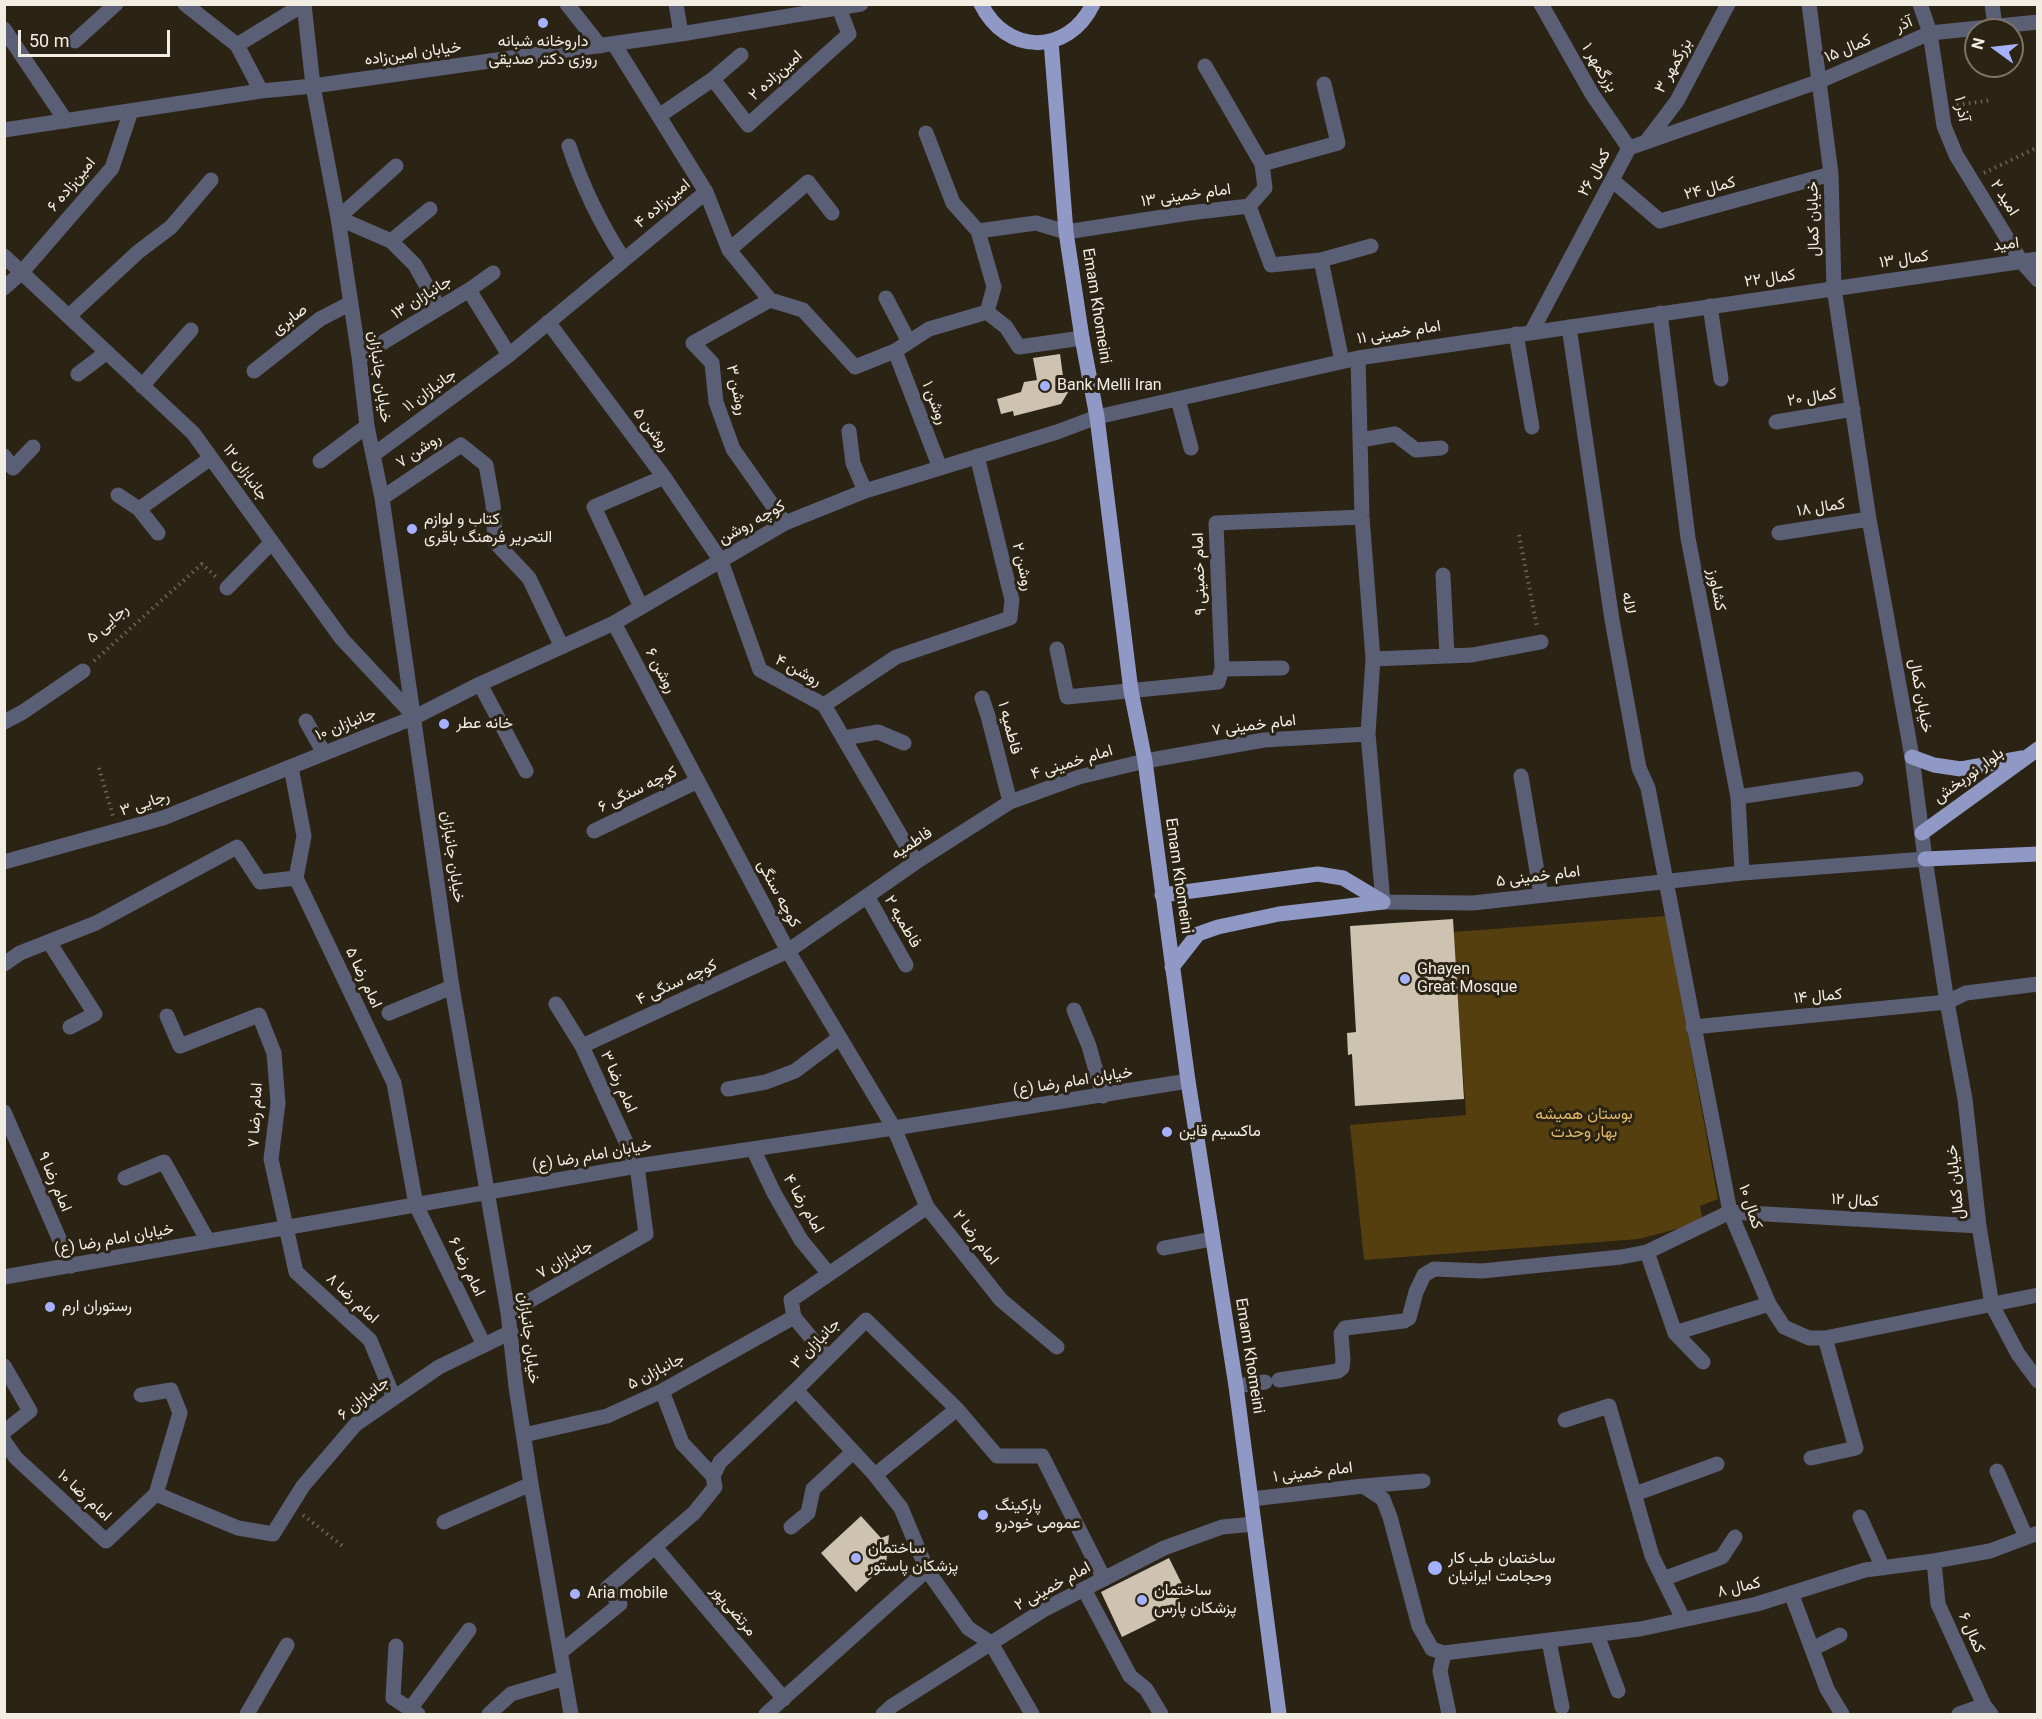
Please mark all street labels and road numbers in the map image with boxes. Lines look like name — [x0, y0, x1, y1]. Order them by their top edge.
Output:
street label: آذر — [1892, 13, 1916, 37]
street label: کمال ۱۵ — [1822, 31, 1874, 67]
street label: بزرگمهر ۳ — [1651, 35, 1697, 97]
street label: خیابان امین‌زاده — [363, 38, 463, 70]
street label: بزرگمهر ۱ — [1577, 40, 1621, 96]
street label: امین‌زاده ۲ — [745, 47, 807, 105]
street label: آذر ۱ — [1949, 95, 1973, 123]
street label: کمال ۲۶ — [1575, 146, 1615, 200]
street label: امین‌زاده ۶ — [44, 154, 100, 216]
street label: کمال ۲۴ — [1682, 173, 1738, 205]
street label: امین‌زاده ۴ — [631, 175, 695, 233]
street label: امید ۲ — [1986, 176, 2022, 220]
street label: امام خمینی ۱۳ — [1140, 180, 1232, 212]
street label: خیابان کمال — [1804, 181, 1824, 257]
street label: امید — [1992, 234, 2020, 256]
street label: Emam Khomeini — [1077, 247, 1115, 365]
street label: کمال ۱۳ — [1878, 247, 1930, 273]
street label: کمال ۲۲ — [1743, 266, 1797, 292]
street label: جانبازان ۱۳ — [388, 272, 456, 324]
street label: صابری — [268, 300, 312, 340]
street label: امام خمینی ۱۱ — [1356, 317, 1442, 349]
street label: خیابان جانبازان — [363, 330, 395, 424]
street label: روشن ۳ — [721, 363, 751, 417]
street label: جانبازان ۱۱ — [400, 365, 460, 417]
street label: روشن ۱ — [917, 379, 951, 427]
street label: کمال ۲۰ — [1786, 385, 1838, 411]
street label: روشن ۵ — [628, 404, 674, 456]
street label: روشن ۷ — [393, 429, 445, 473]
street label: جانبازان ۱۲ — [218, 441, 272, 505]
street label: کمال ۱۸ — [1795, 495, 1847, 521]
street label: کوچه روشن — [715, 497, 789, 549]
street label: امام خمینی ۹ — [1189, 532, 1211, 616]
street label: روشن ۲ — [1007, 541, 1037, 593]
street label: کشاورز — [1703, 567, 1729, 613]
street label: لاله — [1617, 591, 1639, 615]
street label: رجایی ۵ — [83, 600, 133, 648]
street label: روشن ۶ — [640, 645, 680, 697]
street label: روشن ۴ — [772, 651, 824, 691]
street label: خیابان کمال — [1904, 657, 1936, 735]
street label: فاطمیه ۱ — [993, 700, 1025, 756]
street label: جانبازان ۱۰ — [313, 704, 379, 746]
street label: امام خمینی ۷ — [1211, 711, 1297, 741]
street label: امام خمینی ۴ — [1029, 741, 1115, 785]
street label: بلوار نوربخش — [1930, 744, 2008, 808]
street label: کوچه سنگی ۶ — [595, 763, 681, 817]
street label: رجایی ۳ — [118, 787, 172, 821]
street label: خیابان جانبازان — [436, 810, 468, 904]
street label: Emam Khomeini — [1160, 817, 1196, 935]
street label: فاطمیه — [888, 824, 936, 864]
street label: کوچه سنگی — [752, 857, 804, 931]
street label: امام خمینی ۵ — [1495, 862, 1581, 892]
street label: فاطمیه ۲ — [879, 892, 925, 952]
street label: امام رضا ۵ — [341, 944, 385, 1012]
street label: کوچه سنگی ۴ — [634, 956, 720, 1010]
street label: کمال ۱۴ — [1793, 985, 1843, 1009]
street label: امام رضا ۳ — [595, 1048, 641, 1116]
street label: خیابان امام رضا (ع) — [1012, 1063, 1134, 1101]
street label: امام رضا ۷ — [245, 1082, 267, 1148]
street label: خیابان امام رضا (ع) — [531, 1136, 653, 1176]
street label: خیابان کمال — [1943, 1144, 1969, 1220]
street label: امام رضا ۹ — [33, 1149, 75, 1215]
street label: امام رضا ۴ — [778, 1171, 828, 1237]
street label: کمال ۱۰ — [1734, 1182, 1766, 1232]
street label: کمال ۱۲ — [1831, 1190, 1879, 1212]
street label: امام رضا ۲ — [948, 1207, 1002, 1269]
street label: خیابان امام رضا (ع) — [53, 1220, 175, 1260]
street label: امام رضا ۶ — [443, 1234, 489, 1300]
street label: جانبازان ۷ — [534, 1236, 596, 1284]
street label: امام رضا ۸ — [322, 1270, 382, 1328]
street label: خیابان جانبازان — [513, 1291, 543, 1385]
street label: Emam Khomeini — [1230, 1297, 1268, 1415]
street label: جانبازان ۳ — [787, 1315, 845, 1373]
street label: جانبازان ۵ — [624, 1349, 688, 1395]
street label: جانبازان ۶ — [334, 1373, 394, 1425]
street label: امام خمینی ۱ — [1272, 1459, 1354, 1487]
street label: امام رضا ۱۰ — [53, 1466, 115, 1526]
street label: امام خمینی ۲ — [1012, 1558, 1094, 1616]
street label: کمال ۸ — [1715, 1574, 1763, 1602]
street label: مرتضی‌پور — [706, 1581, 760, 1641]
street label: کمال ۶ — [1954, 1610, 1988, 1656]

